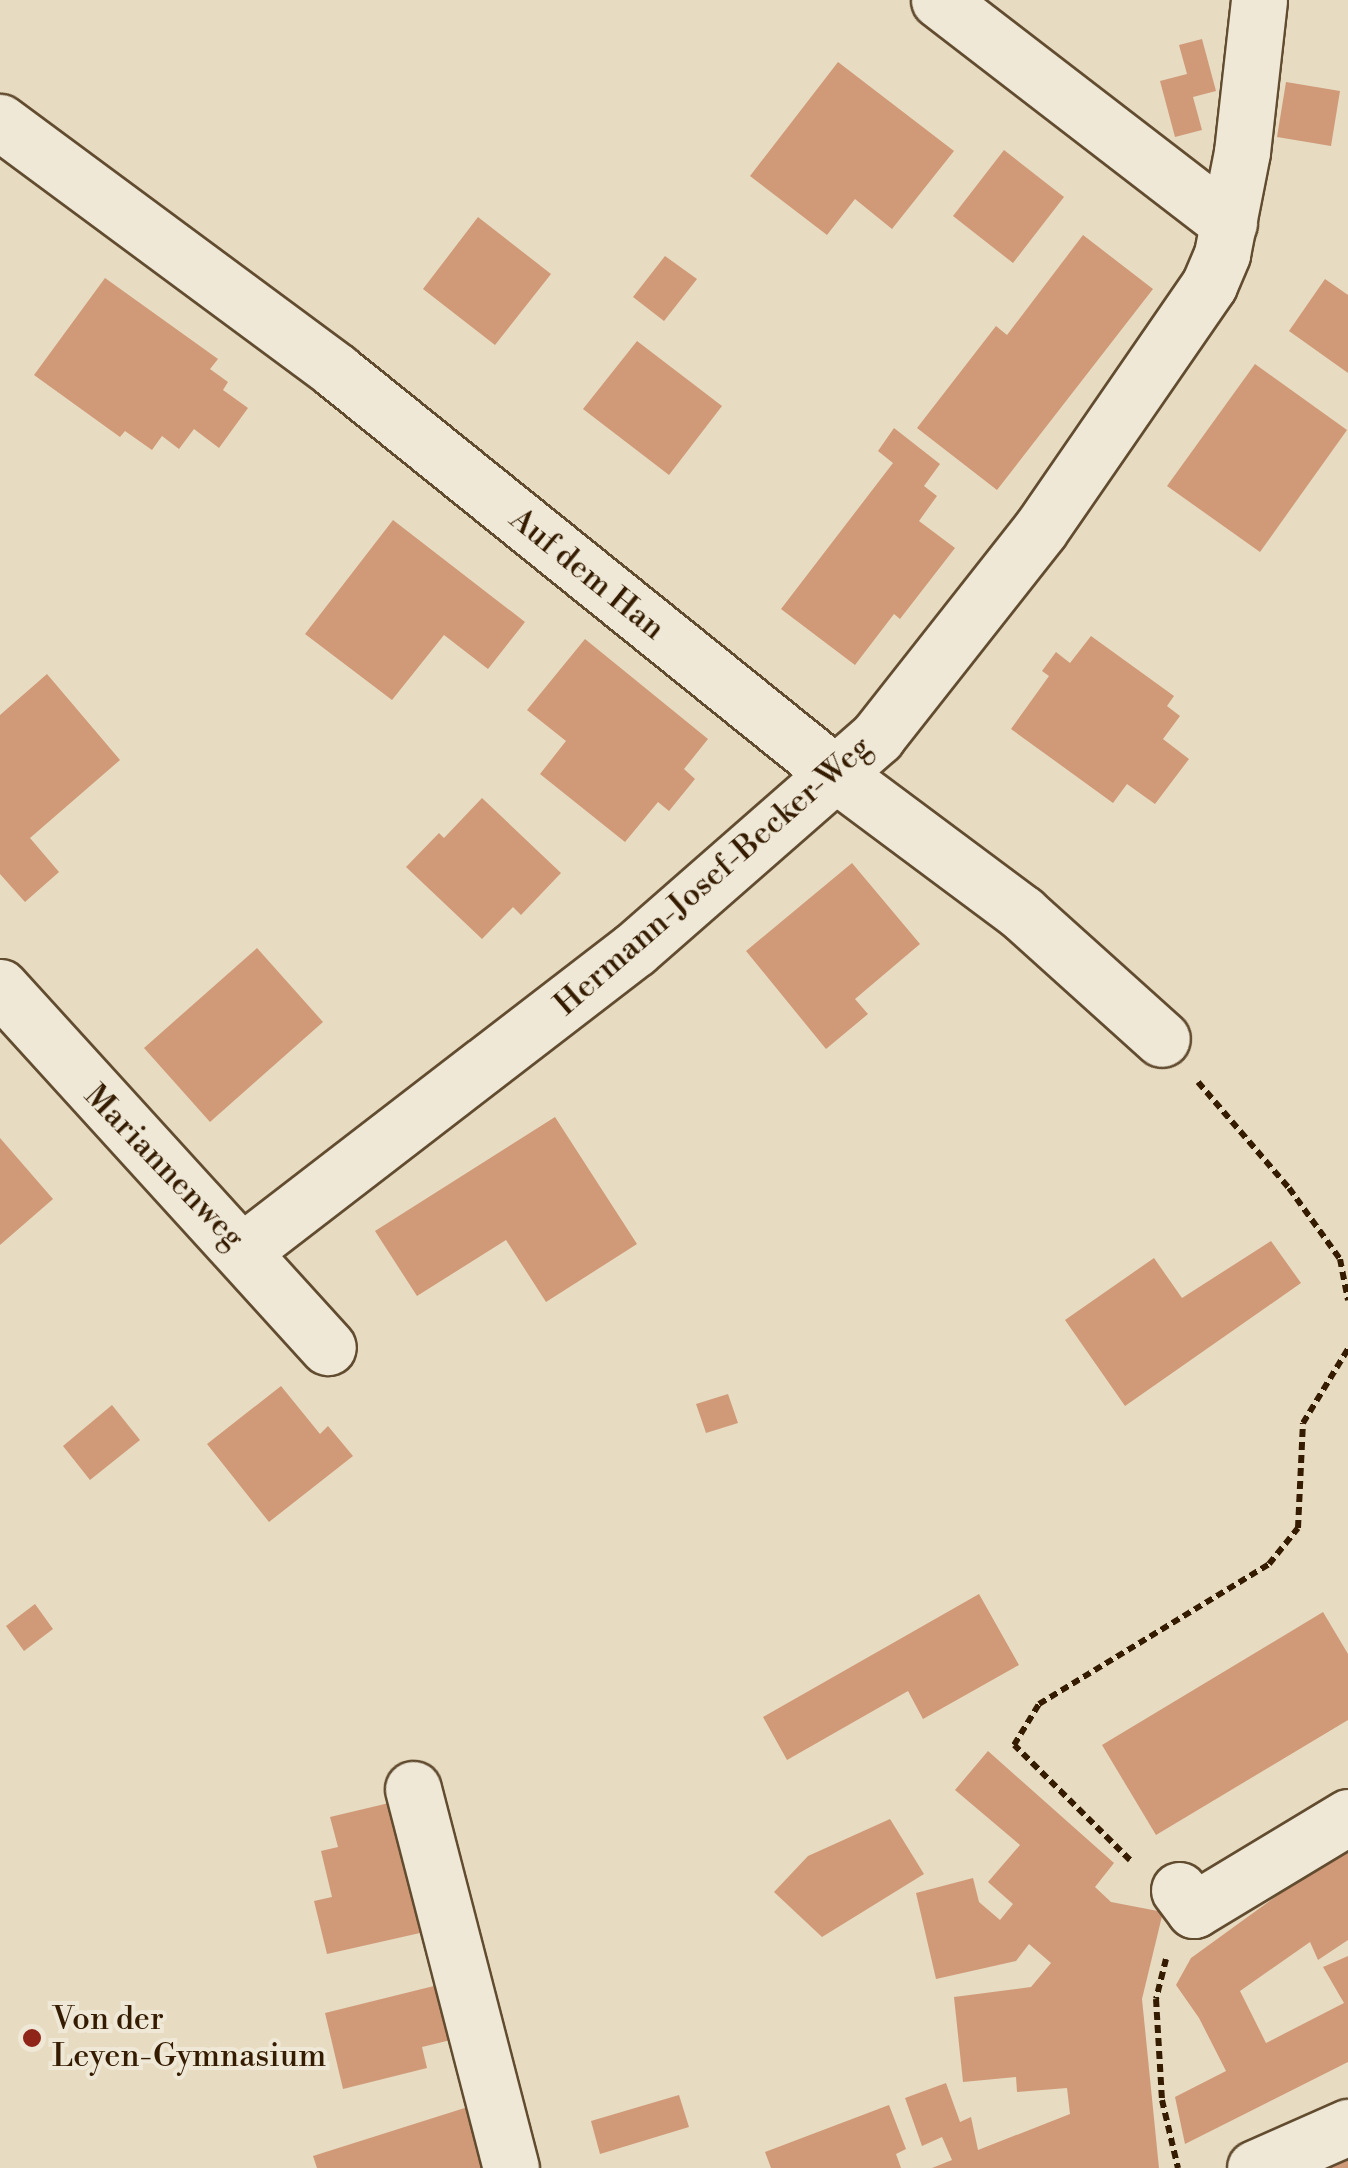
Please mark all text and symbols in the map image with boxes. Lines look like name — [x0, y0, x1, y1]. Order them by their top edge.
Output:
street label: Auf dem Han — [502, 500, 672, 648]
street label: Hermann-Josef-Becker-Weg — [547, 728, 879, 1024]
street label: Mariannenweg — [76, 1077, 252, 1257]
place label: Von der Leyen-Gymnasium — [52, 2001, 326, 2076]
marker: Von der Leyen-Gymnasium — [21, 2027, 43, 2049]

